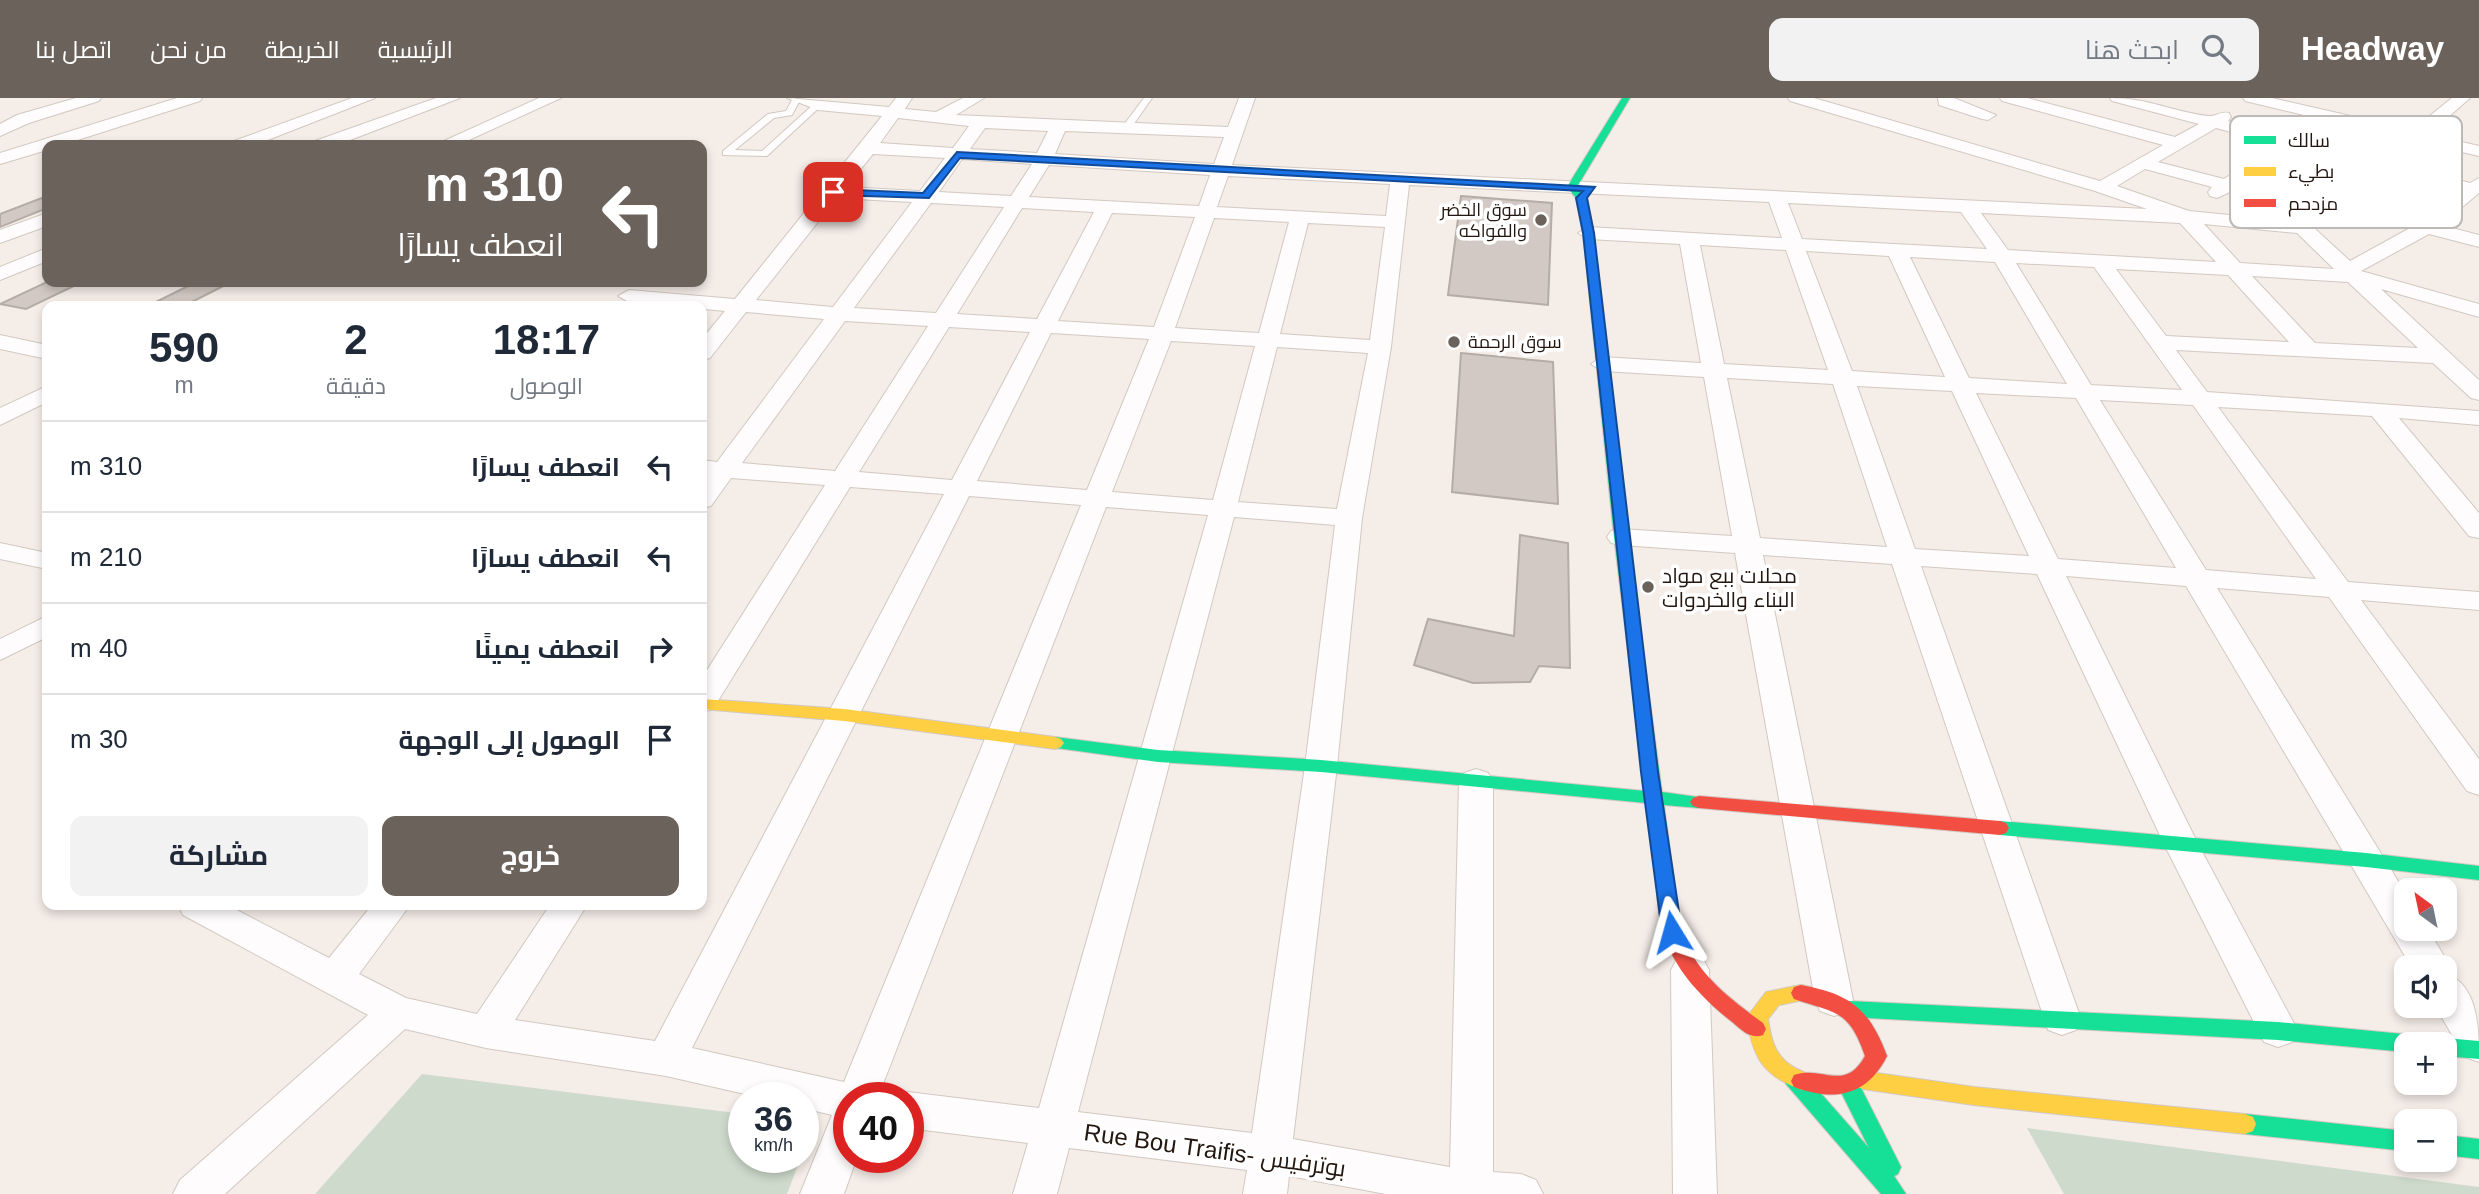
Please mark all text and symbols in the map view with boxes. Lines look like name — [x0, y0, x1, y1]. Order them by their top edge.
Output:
search box — [1769, 18, 2259, 81]
icon: search — [2197, 30, 2235, 68]
text: Headway — [2301, 30, 2444, 67]
text: ابحث هنا — [2085, 35, 2179, 65]
text: اتصل بنا — [35, 36, 112, 63]
text: من نحن — [150, 36, 227, 63]
text: الخريطة — [265, 36, 340, 63]
text: الرئيسية — [378, 36, 453, 63]
legend — [2230, 116, 2462, 228]
text: سالك — [2288, 130, 2330, 151]
text: 310 m — [425, 157, 564, 211]
text: بطيء — [2288, 161, 2334, 186]
pin — [803, 162, 863, 222]
icon: left — [588, 168, 679, 259]
icon: arrive — [814, 173, 852, 211]
text: مزدحم — [2288, 193, 2338, 217]
place label: سوق الخضر والفواكه — [1439, 200, 1527, 242]
marker: سوق الخضر والفواكه — [1533, 212, 1549, 228]
text: انعطف يسارًا — [397, 227, 564, 263]
text: 2 — [344, 316, 368, 363]
text: 18:17 — [493, 316, 600, 363]
text: 590 — [149, 324, 219, 371]
place label: سوق الرحمة — [1468, 332, 1562, 354]
marker: سوق الرحمة — [1446, 334, 1462, 350]
text: m — [174, 372, 194, 398]
text: دقيقة — [326, 373, 386, 399]
text: الوصول — [510, 373, 583, 399]
icon: left — [641, 448, 679, 486]
text: 310 m — [70, 451, 142, 481]
text: انعطف يسارًا — [471, 452, 620, 482]
icon: left — [641, 539, 679, 577]
text: 210 m — [70, 542, 142, 572]
text: انعطف يسارًا — [471, 543, 620, 573]
place label: محلات ببع مواد البناء والخردوات — [1662, 564, 1797, 612]
marker: محلات ببع مواد البناء والخردوات — [1640, 579, 1656, 595]
icon: right — [641, 630, 679, 668]
text: 40 m — [70, 633, 128, 663]
text: انعطف يمينًا — [474, 634, 620, 664]
icon: arrive — [641, 721, 679, 759]
text: 30 m — [70, 724, 128, 754]
text: الوصول إلى الوجهة — [398, 725, 620, 755]
button: مشاركة — [70, 816, 368, 896]
button: خروج — [382, 816, 679, 896]
north arrow — [2394, 878, 2457, 942]
map controls — [2394, 878, 2457, 1172]
position arrow — [1635, 895, 1709, 969]
button: sound — [2394, 955, 2457, 1018]
button: + — [2394, 1032, 2457, 1095]
speed limit sign: 40 — [833, 1082, 924, 1173]
text: 36 — [754, 1099, 793, 1138]
button: − — [2394, 1109, 2457, 1172]
street label: Rue Bou Traifis- بوترفيس — [1082, 1118, 1348, 1183]
text: km/h — [754, 1135, 793, 1155]

